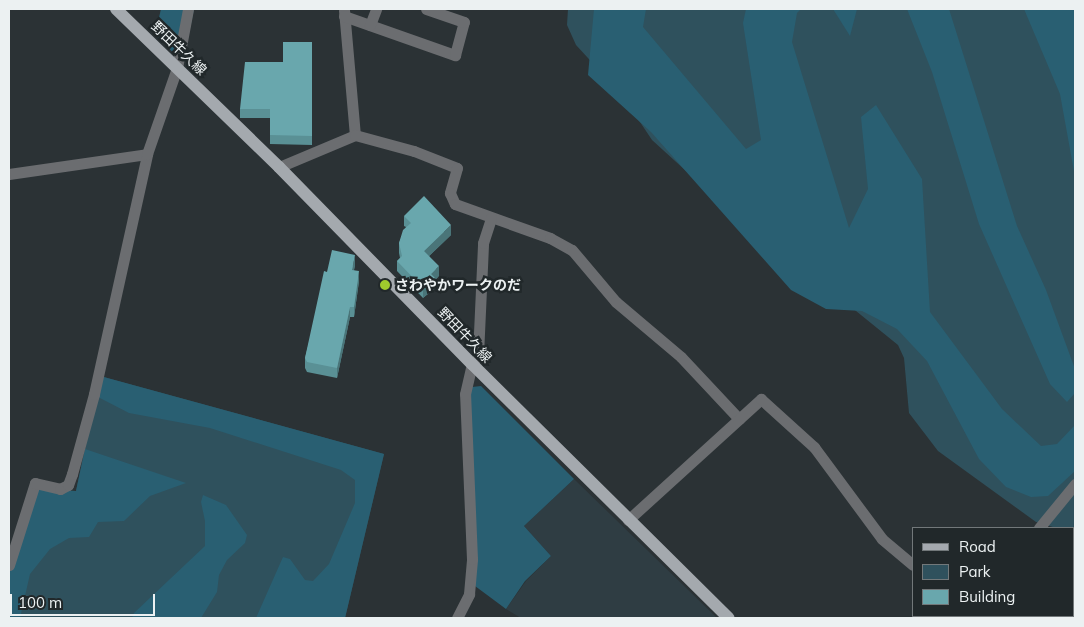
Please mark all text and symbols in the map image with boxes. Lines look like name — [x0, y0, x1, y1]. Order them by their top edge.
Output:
street label: 野田牛久線 — [148, 18, 210, 78]
place label: さわやかワークのだ — [395, 277, 521, 293]
marker: さわやかワークのだ — [379, 279, 391, 291]
street label: 野田牛久線 — [435, 304, 495, 366]
legend — [912, 527, 1074, 617]
text: Road — [959, 537, 996, 556]
text: Park — [959, 562, 991, 581]
scale bar — [12, 584, 158, 616]
text: Building — [959, 587, 1015, 606]
text: 100 m — [18, 593, 62, 612]

